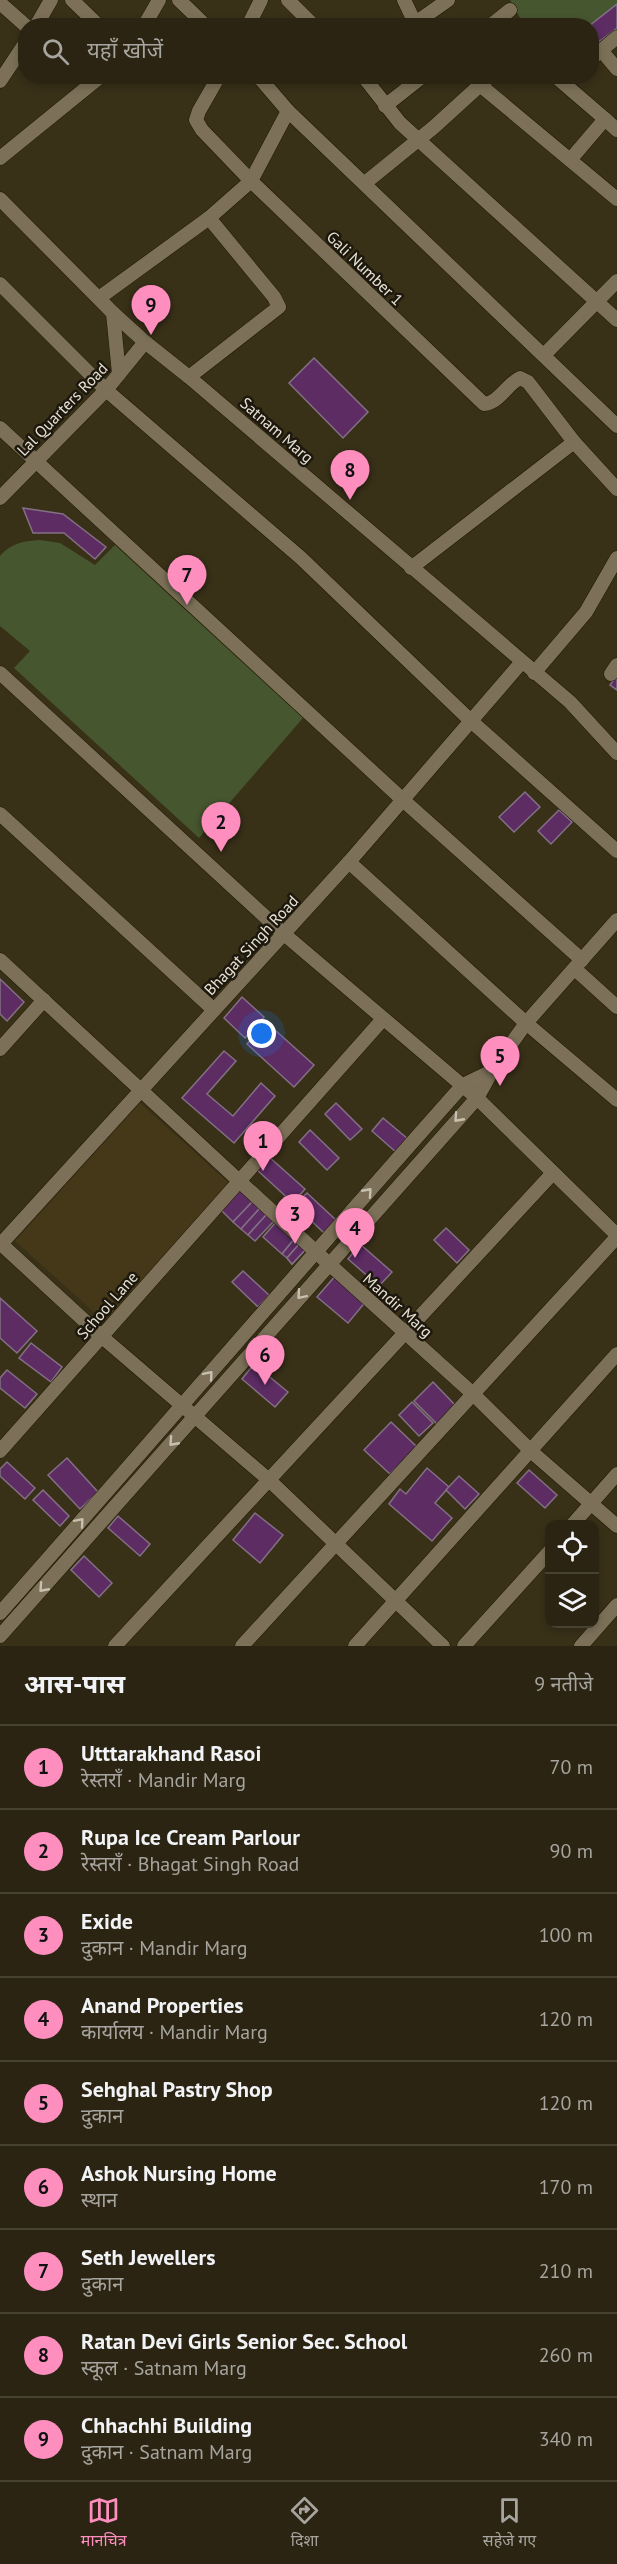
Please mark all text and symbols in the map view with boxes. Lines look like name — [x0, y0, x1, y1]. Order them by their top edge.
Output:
search box — [18, 18, 599, 84]
icon: search — [39, 35, 72, 68]
text: यहाँ खोजें — [87, 36, 163, 64]
street label: Gali Number 1 — [323, 227, 407, 309]
pin: 9 — [132, 286, 170, 335]
street label: Lal Quarters Road — [12, 358, 112, 460]
street label: Satnam Marg — [236, 393, 318, 467]
pin: 8 — [330, 450, 370, 500]
pin: 7 — [168, 556, 207, 605]
pin: 2 — [202, 802, 240, 852]
street label: Bhagat Singh Road — [200, 891, 302, 999]
your location — [247, 1019, 276, 1048]
pin: 5 — [480, 1036, 520, 1086]
one-way arrow — [455, 1111, 466, 1122]
pin: 1 — [244, 1122, 282, 1171]
one-way arrow — [361, 1188, 372, 1199]
pin: 3 — [276, 1194, 314, 1244]
pin: 4 — [336, 1208, 374, 1258]
street label: School Lane — [72, 1267, 142, 1343]
street label: Mandir Marg — [359, 1269, 437, 1341]
one-way arrow — [297, 1288, 308, 1299]
pin: 6 — [246, 1336, 284, 1385]
one-way arrow — [202, 1371, 213, 1382]
one-way arrow — [169, 1435, 180, 1446]
one-way arrow — [73, 1518, 84, 1529]
map controls — [545, 1520, 599, 1628]
button: locate — [545, 1520, 599, 1574]
button: layers — [545, 1574, 599, 1628]
one-way arrow — [39, 1581, 50, 1591]
text: आस-पास — [24, 1667, 125, 1700]
text: 9 नतीजे — [534, 1671, 593, 1697]
text: Utttarakhand Rasoi — [81, 1739, 261, 1767]
text: 1 — [38, 1754, 49, 1780]
text: 70 m — [550, 1754, 593, 1780]
text: रेस्तराँ · Mandir Marg — [81, 1767, 246, 1793]
text: Rupa Ice Cream Parlour — [81, 1823, 300, 1851]
text: 2 — [38, 1838, 49, 1864]
text: 90 m — [550, 1838, 593, 1864]
text: रेस्तराँ · Bhagat Singh Road — [81, 1851, 299, 1877]
text: Exide — [81, 1907, 133, 1935]
text: 3 — [38, 1922, 49, 1948]
text: 100 m — [539, 1922, 593, 1948]
text: दुकान · Mandir Marg — [81, 1935, 248, 1961]
text: Anand Properties — [81, 1991, 244, 2019]
text: 4 — [38, 2006, 49, 2032]
text: 120 m — [539, 2006, 593, 2032]
text: कार्यालय · Mandir Marg — [81, 2019, 268, 2045]
text: Sehghal Pastry Shop — [81, 2075, 273, 2103]
text: 5 — [38, 2090, 49, 2116]
text: 120 m — [539, 2090, 593, 2116]
text: दुकान — [81, 2103, 123, 2129]
text: Ashok Nursing Home — [81, 2159, 277, 2187]
text: 6 — [38, 2174, 49, 2200]
text: 170 m — [539, 2174, 593, 2200]
text: स्थान — [81, 2187, 117, 2213]
text: Seth Jewellers — [81, 2243, 215, 2271]
text: 7 — [38, 2258, 49, 2284]
text: 210 m — [539, 2258, 593, 2284]
text: दुकान — [81, 2271, 123, 2297]
text: Ratan Devi Girls Senior Sec. School — [81, 2327, 407, 2355]
text: 8 — [38, 2342, 49, 2368]
text: 260 m — [539, 2342, 593, 2368]
text: स्कूल · Satnam Marg — [81, 2355, 247, 2381]
text: Chhachhi Building — [81, 2411, 252, 2439]
text: 9 — [38, 2426, 49, 2452]
text: 340 m — [539, 2426, 593, 2452]
text: दुकान · Satnam Marg — [81, 2439, 252, 2465]
tab: मानचित्र — [81, 2494, 127, 2553]
tab: दिशा — [288, 2494, 321, 2553]
tab: सहेजे गए — [483, 2494, 536, 2553]

